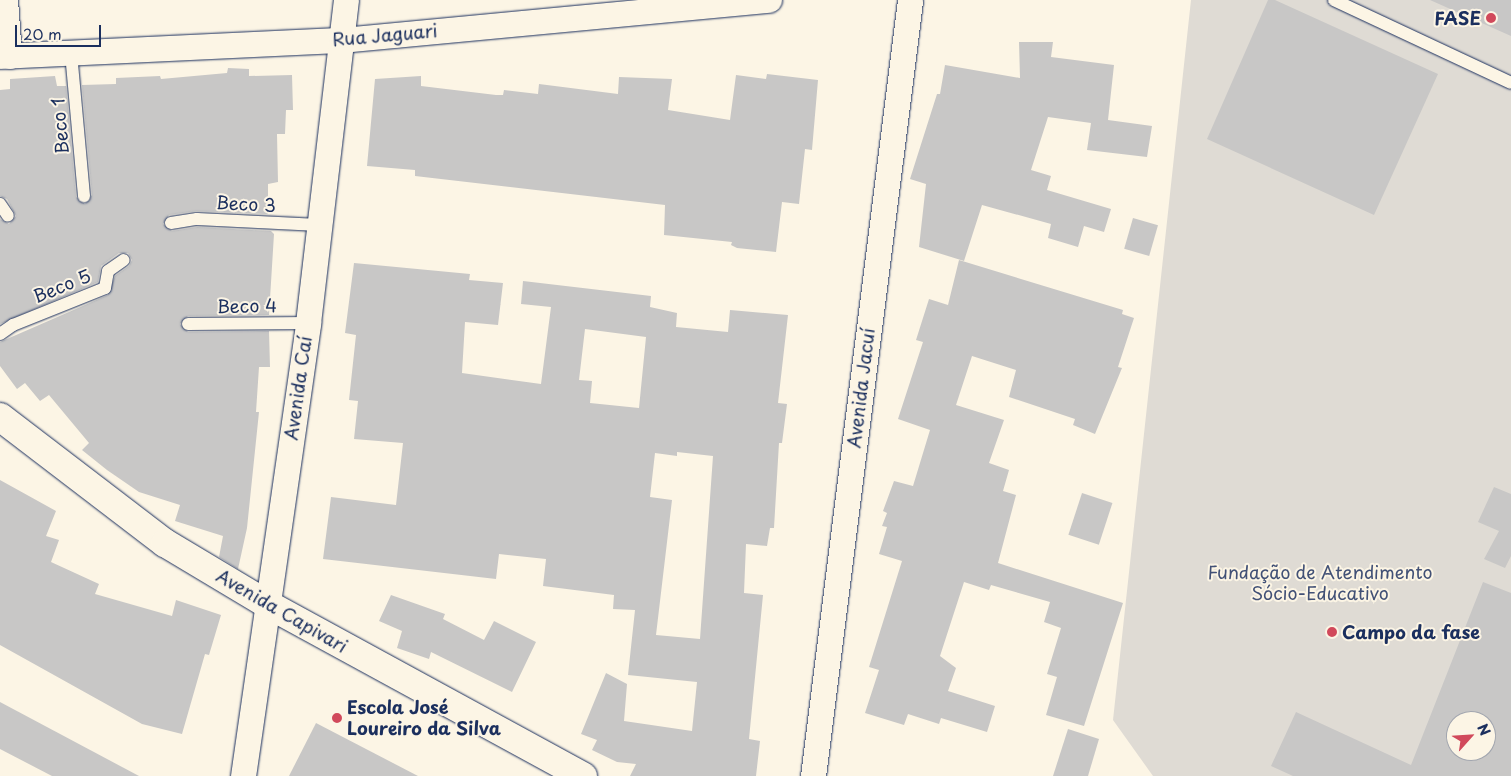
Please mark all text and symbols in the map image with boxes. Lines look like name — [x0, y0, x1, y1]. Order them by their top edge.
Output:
place label: FASE — [1434, 7, 1481, 29]
marker: FASE — [1485, 12, 1497, 24]
scale bar — [18, 15, 104, 47]
street label: Rua Jaguari — [331, 20, 439, 50]
text: 20 m — [23, 22, 62, 45]
street label: Beco 1 — [47, 97, 73, 155]
street label: Beco 3 — [216, 192, 276, 216]
street label: Beco 5 — [31, 265, 93, 307]
street label: Beco 4 — [217, 295, 277, 317]
street label: Avenida Jacuí — [843, 327, 879, 449]
street label: Avenida Caí — [280, 335, 316, 441]
park label: Fundação de Atendimento Sócio-Educativo — [1207, 562, 1433, 604]
street label: Avenida Capivari — [213, 565, 351, 657]
place label: Campo da fase — [1342, 621, 1480, 643]
marker: Campo da fase — [1326, 626, 1338, 638]
place label: Escola José Loureiro da Silva — [347, 697, 502, 740]
north arrow — [1446, 711, 1496, 761]
marker: Escola José Loureiro da Silva — [331, 712, 343, 724]
text: N — [1472, 720, 1496, 739]

